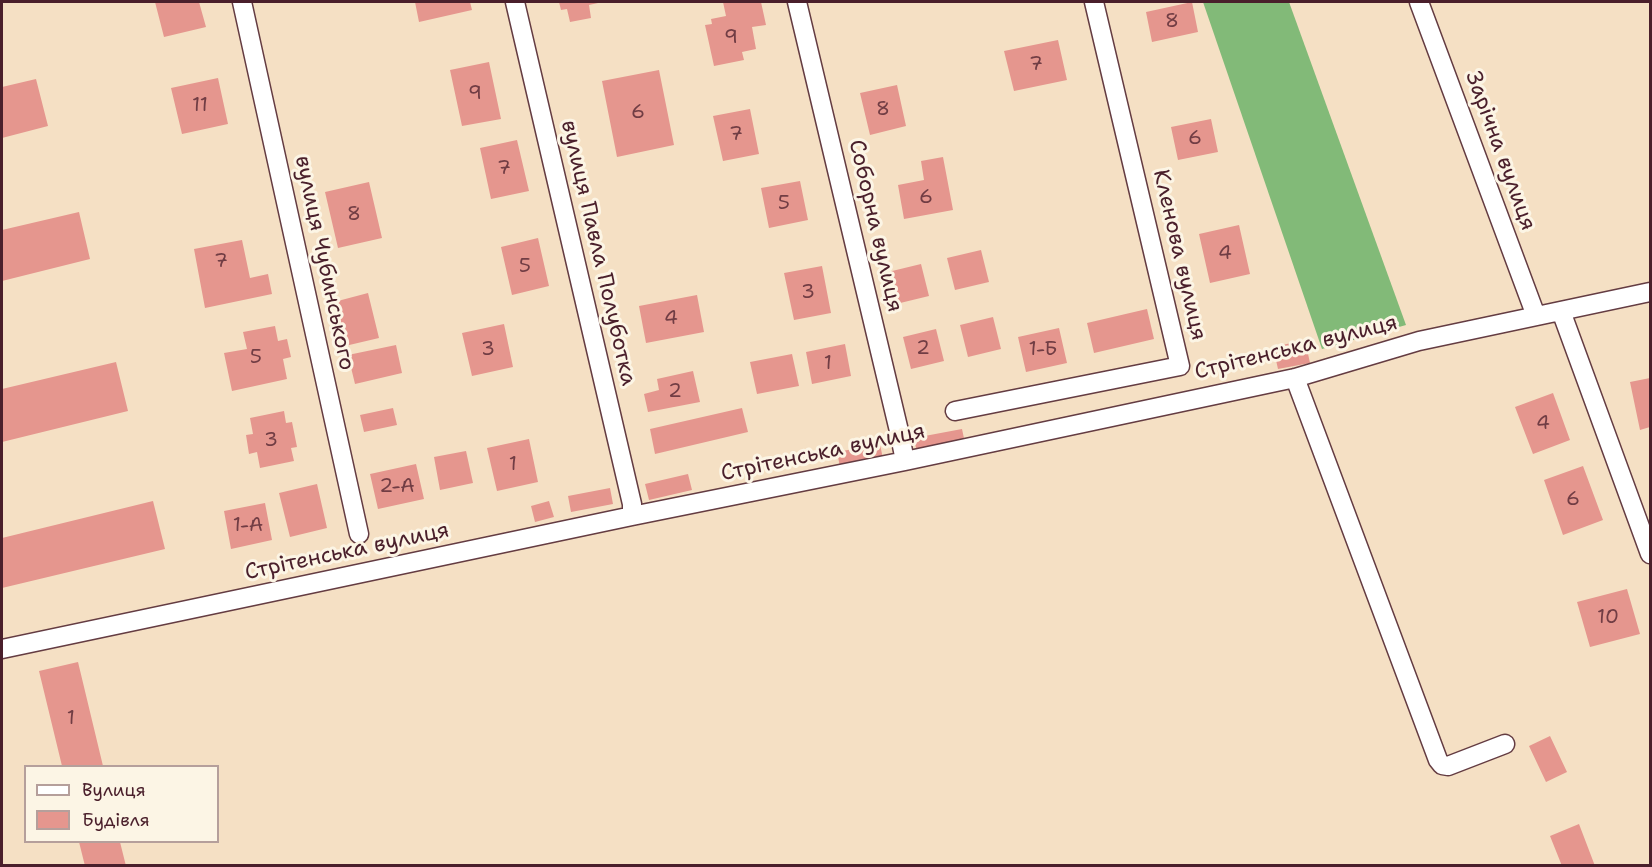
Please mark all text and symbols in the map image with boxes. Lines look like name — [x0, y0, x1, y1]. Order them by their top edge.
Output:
house number: 8 — [1165, 10, 1179, 34]
house number: 9 — [724, 26, 738, 50]
house number: 7 — [1029, 53, 1043, 77]
street label: Зарічна вулиця — [1459, 68, 1541, 234]
house number: 9 — [468, 82, 482, 106]
house number: 11 — [192, 94, 208, 118]
house number: 8 — [876, 98, 890, 122]
house number: 6 — [631, 101, 645, 125]
street label: вулиця Павла Полуботка — [555, 118, 641, 388]
house number: 7 — [729, 123, 743, 147]
house number: 6 — [1188, 127, 1202, 151]
street label: Соборна вулиця — [842, 137, 908, 315]
street label: вулиця Чубинського — [288, 153, 360, 373]
house number: 7 — [497, 157, 511, 181]
street label: Кленова вулиця — [1147, 167, 1211, 343]
house number: 6 — [919, 186, 933, 210]
house number: 5 — [778, 192, 790, 216]
house number: 8 — [347, 203, 361, 227]
house number: 4 — [1218, 242, 1232, 266]
house number: 7 — [214, 250, 228, 274]
house number: 5 — [519, 255, 531, 279]
house number: 3 — [801, 281, 815, 305]
house number: 4 — [664, 307, 678, 331]
street label: Стрітенська вулиця — [1192, 310, 1400, 386]
house number: 2 — [916, 337, 930, 361]
house number: 3 — [481, 338, 495, 362]
house number: 1-Б — [1029, 338, 1057, 362]
house number: 5 — [250, 346, 262, 370]
house number: 1 — [824, 352, 832, 376]
house number: 2 — [668, 380, 682, 404]
house number: 4 — [1536, 412, 1550, 436]
street label: Стрітенська вулиця — [718, 418, 928, 488]
house number: 3 — [264, 429, 278, 453]
house number: 1 — [509, 453, 517, 477]
house number: 2-А — [379, 475, 415, 499]
house number: 6 — [1566, 488, 1580, 512]
house number: 1-А — [233, 514, 263, 538]
street label: Стрітенська вулиця — [242, 517, 452, 587]
house number: 10 — [1597, 606, 1619, 630]
house number: 1 — [67, 707, 75, 731]
legend — [24, 765, 219, 843]
text: Вулиця — [82, 778, 146, 802]
text: Будівля — [82, 808, 150, 832]

